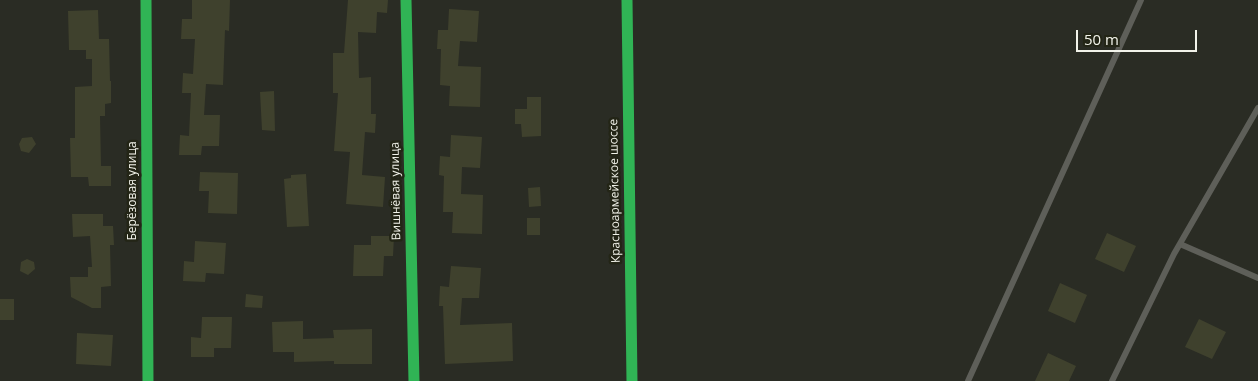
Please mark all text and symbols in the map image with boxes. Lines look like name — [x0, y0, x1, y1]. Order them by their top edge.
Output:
scale bar — [1078, 20, 1199, 52]
text: 50 m — [1084, 29, 1119, 49]
street label: Красноармейское шоссе — [607, 119, 623, 263]
street label: Берёзовая улица — [126, 141, 140, 241]
street label: Вишнёвая улица — [388, 142, 404, 240]

